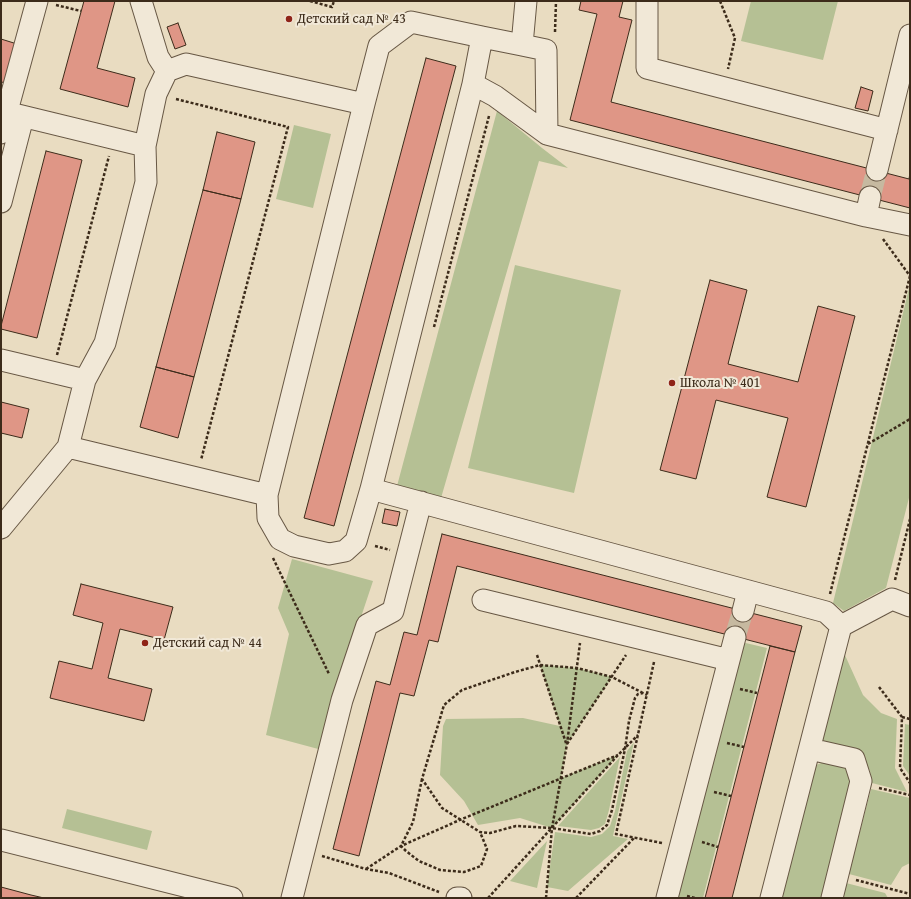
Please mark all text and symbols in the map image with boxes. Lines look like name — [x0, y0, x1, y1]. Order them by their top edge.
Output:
place label: Детский сад № 43 — [297, 11, 406, 27]
marker: Детский сад № 43 — [284, 14, 294, 24]
place label: Школа № 401 — [680, 375, 760, 391]
marker: Школа № 401 — [667, 378, 677, 388]
place label: Детский сад № 44 — [153, 635, 262, 651]
marker: Детский сад № 44 — [140, 638, 150, 648]

